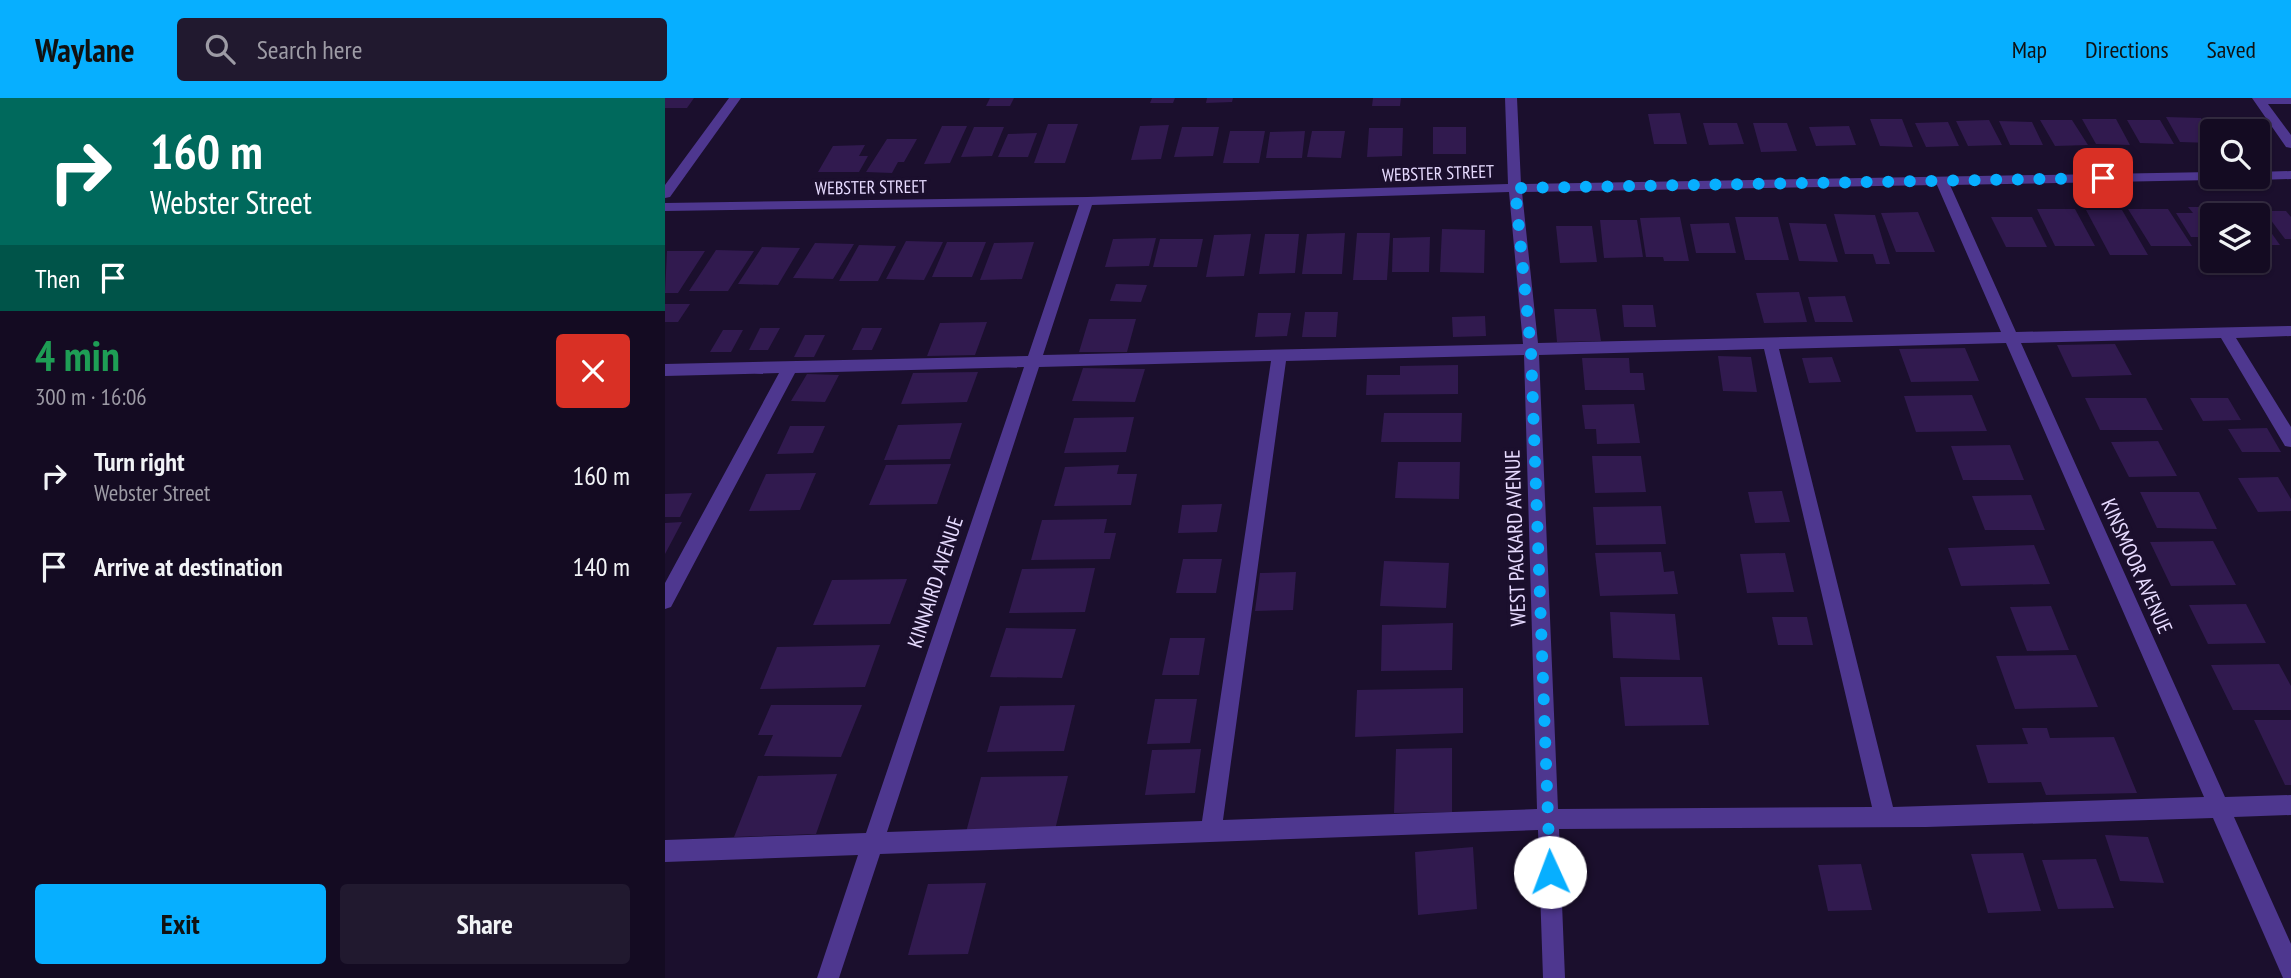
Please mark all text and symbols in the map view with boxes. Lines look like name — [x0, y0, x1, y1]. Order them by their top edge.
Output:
search box — [177, 18, 667, 81]
text: Waylane — [35, 28, 135, 71]
icon: search — [201, 30, 239, 68]
text: Search here — [257, 33, 362, 66]
text: Map — [2012, 34, 2047, 65]
text: Directions — [2085, 34, 2169, 65]
text: Saved — [2207, 34, 2256, 65]
text: 160 m — [150, 119, 263, 183]
map controls — [2200, 119, 2270, 273]
button: search — [2200, 119, 2270, 189]
icon: right — [35, 126, 126, 217]
pin — [2073, 148, 2133, 208]
icon: arrive — [2084, 159, 2122, 197]
street label: WEBSTER STREET — [1382, 160, 1494, 186]
street label: WEBSTER STREET — [815, 175, 927, 199]
text: Webster Street — [150, 181, 312, 223]
button: layers — [2200, 203, 2270, 273]
icon: arrive — [94, 259, 132, 297]
text: Then — [35, 262, 80, 295]
text: 4 min — [35, 328, 120, 383]
button: close — [556, 334, 630, 408]
text: 300 m · 16:06 — [35, 382, 147, 411]
text: Turn right — [94, 445, 185, 478]
street label: WEST PACKARD AVENUE — [1498, 449, 1532, 627]
icon: right — [35, 457, 73, 495]
text: 160 m — [572, 459, 630, 492]
text: Webster Street — [94, 478, 210, 507]
street label: KINSMOOR AVENUE — [2095, 494, 2179, 638]
street label: KINNAIRD AVENUE — [901, 513, 969, 651]
icon: arrive — [35, 548, 73, 586]
text: Arrive at destination — [94, 550, 283, 583]
text: 140 m — [572, 550, 630, 583]
position arrow — [1513, 835, 1587, 909]
button: Exit — [35, 884, 326, 964]
button: Share — [340, 884, 630, 964]

